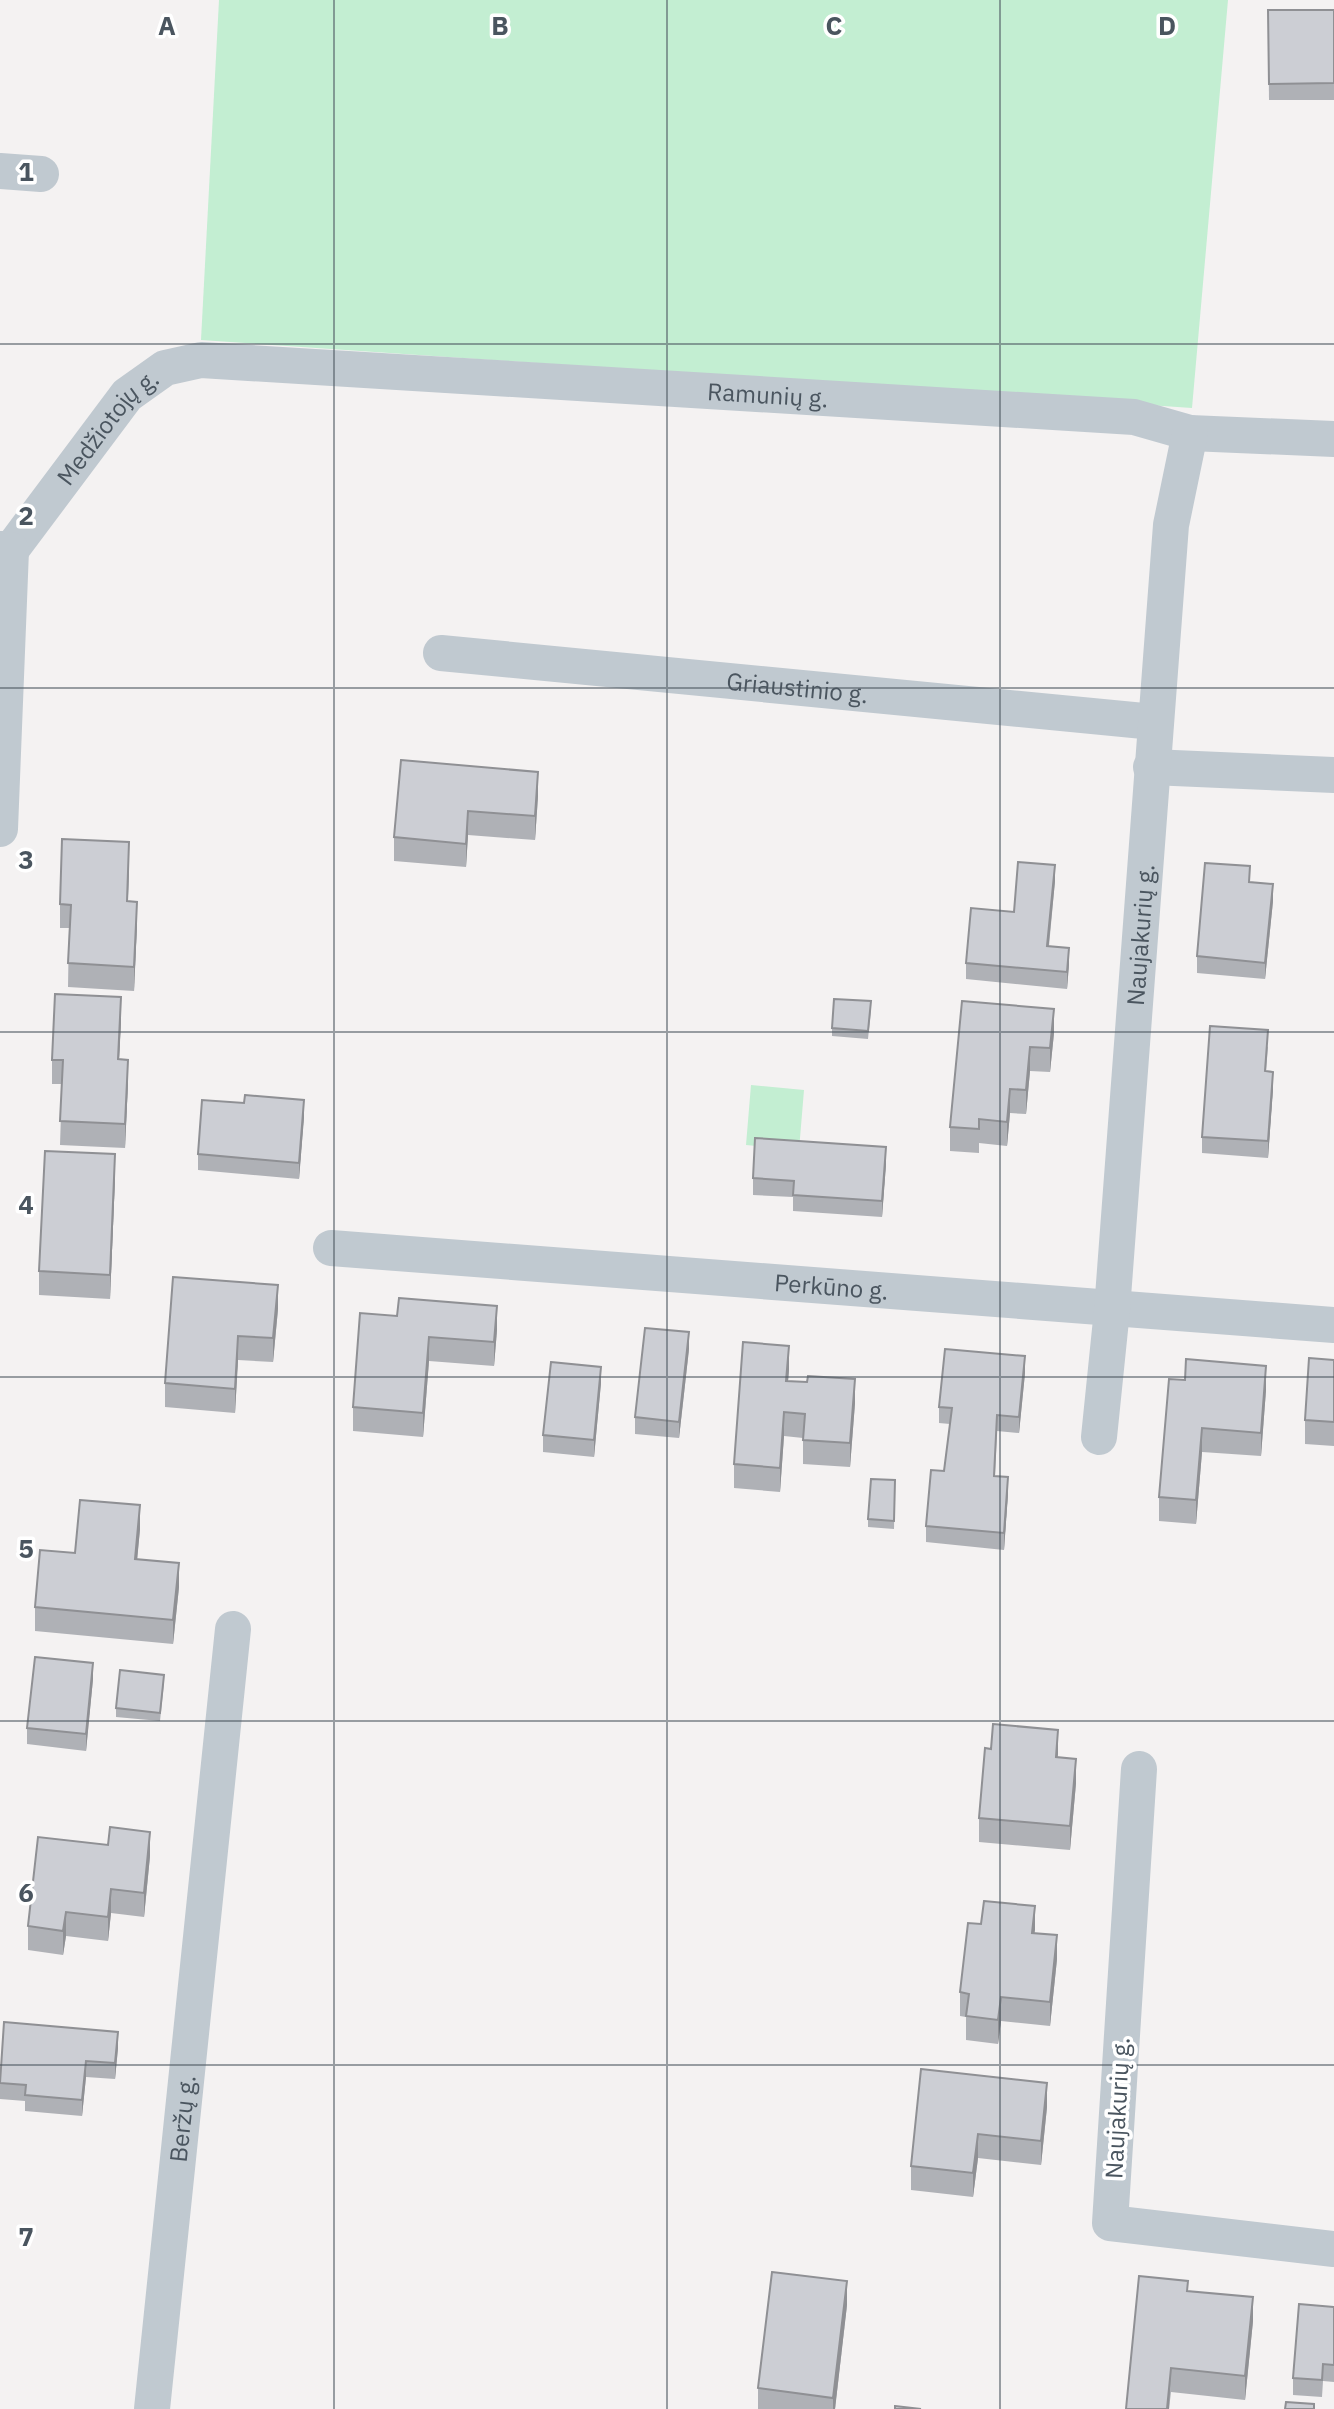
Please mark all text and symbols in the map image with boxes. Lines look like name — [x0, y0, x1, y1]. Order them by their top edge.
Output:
text: A — [158, 8, 176, 42]
text: B — [491, 8, 509, 42]
text: C — [826, 8, 843, 42]
text: D — [1158, 8, 1176, 42]
text: 1 — [18, 154, 34, 188]
street label: Medžiotojų g. — [49, 362, 165, 491]
street label: Ramunių g. — [706, 375, 829, 414]
text: 2 — [18, 498, 34, 532]
street label: Griaustinio g. — [725, 665, 870, 710]
text: 3 — [18, 842, 34, 876]
street label: Naujakurių g. — [1119, 863, 1161, 1007]
text: 4 — [18, 1187, 34, 1221]
street label: Perkūno g. — [773, 1266, 890, 1307]
text: 5 — [18, 1531, 34, 1565]
text: 6 — [18, 1875, 34, 1909]
street label: Naujakurių g. — [1097, 2036, 1137, 2180]
street label: Beržų g. — [162, 2073, 203, 2164]
text: 7 — [18, 2219, 34, 2253]

